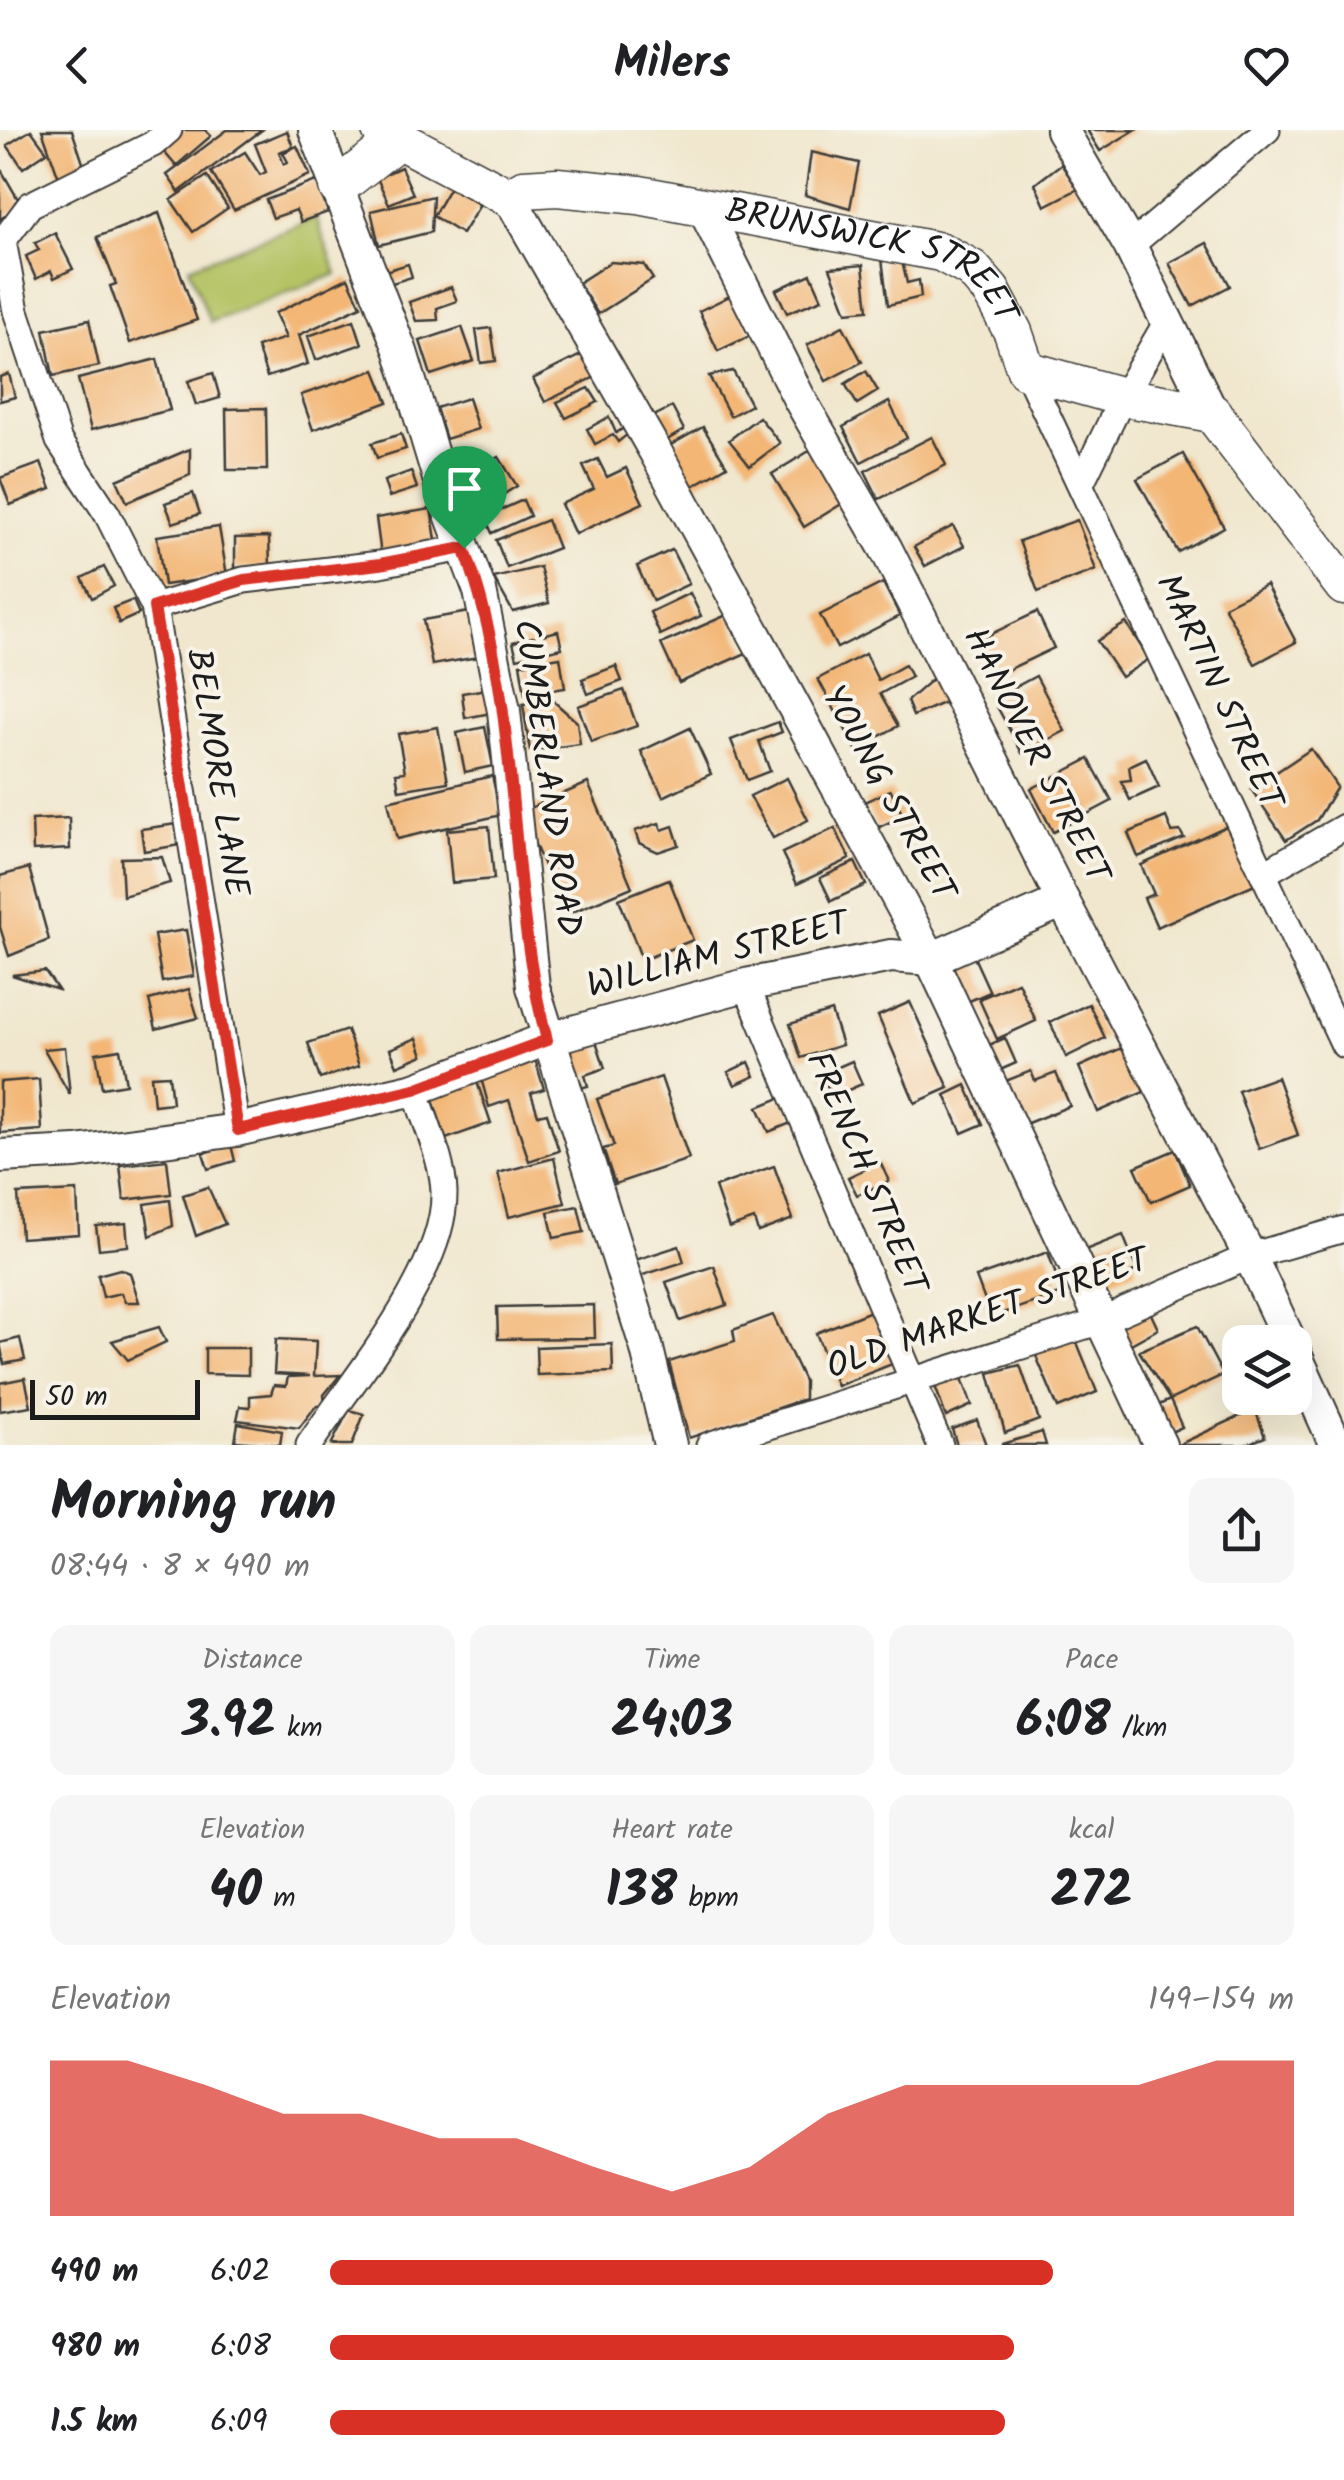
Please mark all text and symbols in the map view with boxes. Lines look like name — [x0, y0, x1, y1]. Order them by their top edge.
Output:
text: Milers — [614, 29, 730, 101]
icon: back — [50, 38, 105, 93]
icon: heart — [1239, 38, 1294, 93]
street label: BRUNSWICK STREET — [720, 184, 1033, 337]
pin — [422, 446, 507, 549]
icon: arrive — [437, 461, 492, 516]
street label: MARTIN STREET — [1139, 565, 1298, 822]
street label: CUMBERLAND ROAD — [496, 616, 596, 940]
street label: HANOVER STREET — [946, 618, 1125, 897]
street label: BELMORE LANE — [169, 645, 263, 903]
street label: YOUNG STREET — [805, 676, 971, 915]
street label: WILLIAM STREET — [581, 896, 858, 1016]
street label: FRENCH STREET — [789, 1043, 943, 1306]
street label: OLD MARKET STREET — [819, 1232, 1160, 1396]
map controls — [1222, 1325, 1312, 1415]
button: layers — [1222, 1325, 1312, 1415]
scale bar — [30, 1375, 200, 1420]
text: 50 m — [45, 1375, 108, 1420]
text: Morning run — [50, 1461, 337, 1548]
button: share — [1189, 1478, 1294, 1583]
text: 08:44 · 8 × 490 m — [50, 1542, 310, 1593]
text: Distance — [202, 1638, 303, 1683]
text: Time — [644, 1638, 700, 1683]
text: Pace — [1065, 1638, 1118, 1683]
text: 3.92 — [182, 1683, 276, 1763]
text: 24:03 — [611, 1683, 733, 1763]
text: 6:08 — [1016, 1683, 1111, 1763]
text: km — [276, 1706, 322, 1751]
text: /km — [1111, 1706, 1167, 1751]
text: Elevation — [199, 1808, 305, 1853]
text: Heart rate — [611, 1808, 733, 1853]
text: kcal — [1069, 1808, 1114, 1853]
text: 40 — [209, 1853, 262, 1933]
text: 138 — [605, 1853, 677, 1933]
text: 272 — [1051, 1853, 1133, 1933]
text: m — [262, 1876, 296, 1921]
text: bpm — [677, 1876, 739, 1921]
text: Elevation — [50, 1975, 171, 2026]
text: 149–154 m — [1148, 1975, 1294, 2026]
text: 490 m — [50, 2247, 139, 2298]
text: 6:02 — [210, 2247, 270, 2298]
text: 980 m — [50, 2322, 140, 2373]
text: 6:08 — [210, 2322, 271, 2373]
text: 1.5 km — [50, 2397, 138, 2448]
text: 6:09 — [210, 2397, 267, 2448]

